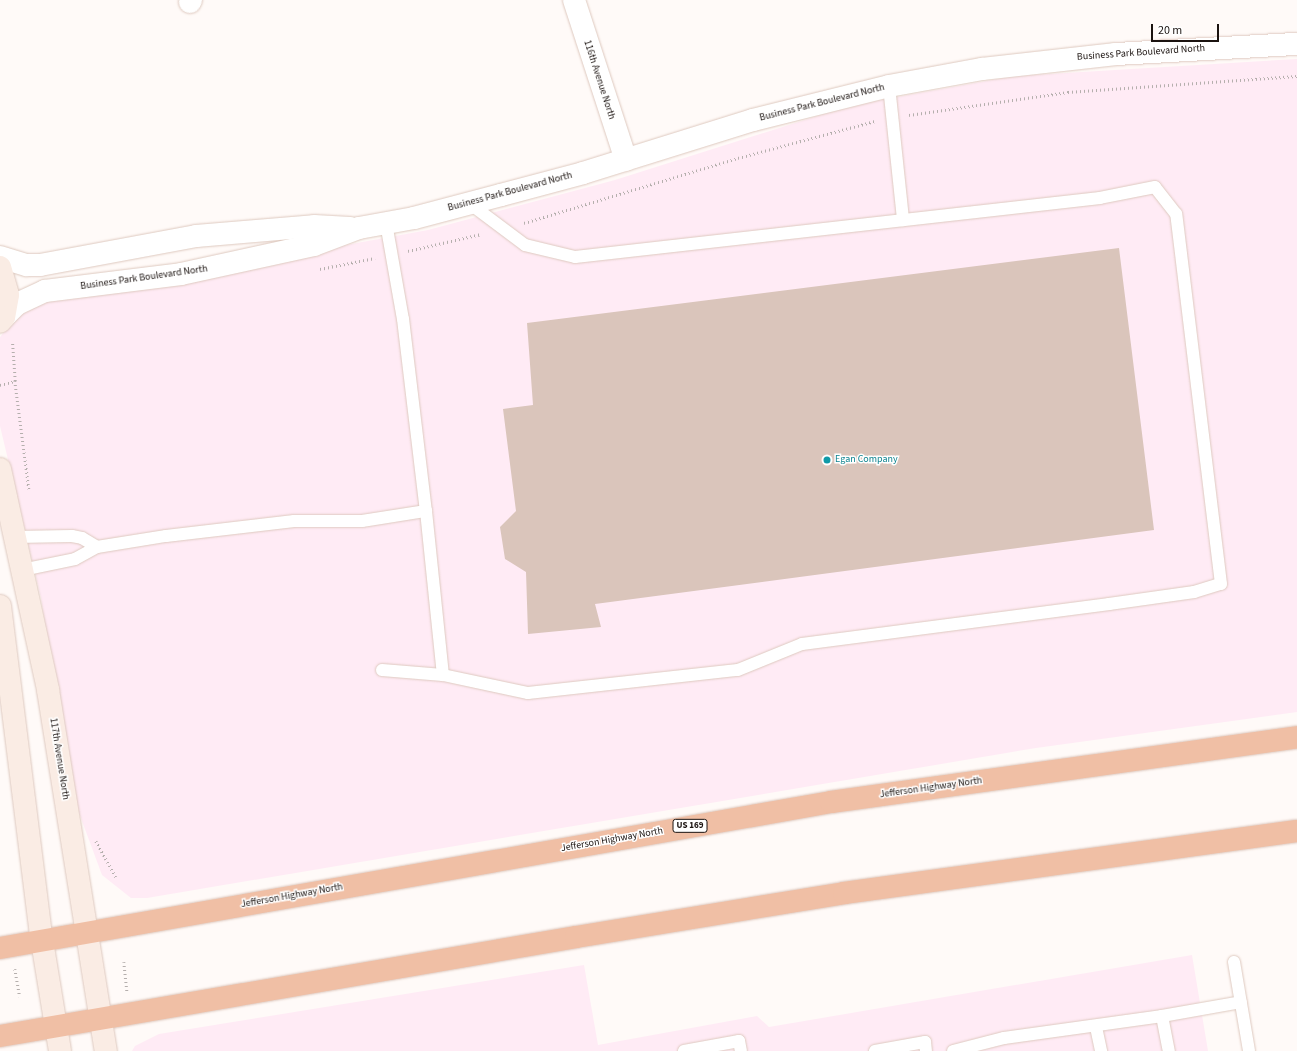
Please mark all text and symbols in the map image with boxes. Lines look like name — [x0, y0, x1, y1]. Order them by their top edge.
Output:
scale bar — [1153, 16, 1221, 42]
text: 20 m — [1158, 22, 1182, 39]
street label: 116th Avenue North — [581, 39, 617, 121]
street label: Business Park Boulevard North — [1077, 43, 1205, 63]
street label: Business Park Boulevard North — [758, 82, 886, 124]
street label: Business Park Boulevard North — [446, 170, 574, 214]
street label: Business Park Boulevard North — [80, 263, 208, 293]
place label: Egan Company — [835, 454, 898, 466]
marker: Egan Company — [822, 455, 832, 465]
street label: 117th Avenue North — [47, 717, 71, 801]
street label: Jefferson Highway North — [879, 775, 983, 801]
road number: US 169 — [672, 819, 708, 833]
street label: Jefferson Highway North — [560, 825, 664, 855]
street label: Jefferson Highway North — [240, 881, 344, 911]

